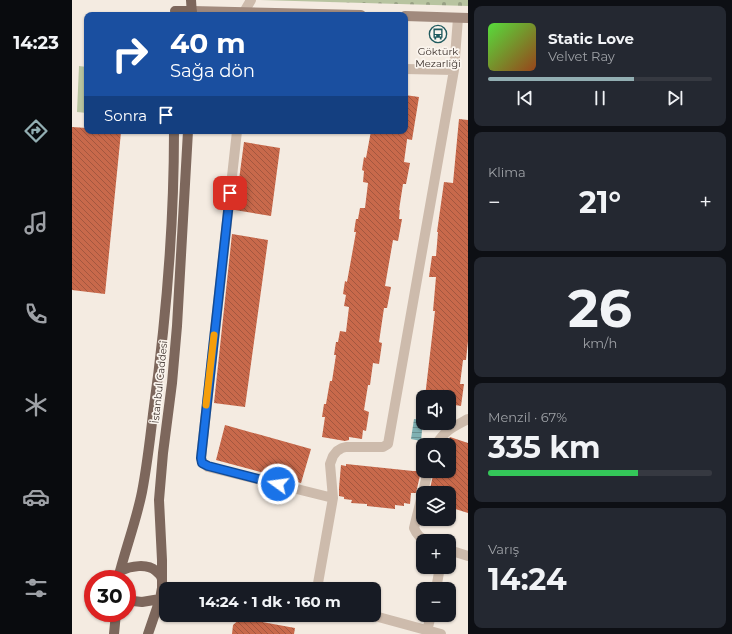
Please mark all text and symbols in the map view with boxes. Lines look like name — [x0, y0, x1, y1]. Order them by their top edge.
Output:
bus stop icon: Göktürk Mezarliği — [428, 24, 448, 44]
text: 40 m — [170, 26, 246, 60]
icon: right — [104, 28, 156, 80]
text: Static Love — [548, 29, 634, 48]
text: 14:23 — [13, 32, 59, 54]
place label: Göktürk Mezarliği — [415, 45, 461, 70]
text: Velvet Ray — [548, 48, 615, 64]
text: Sağa dön — [170, 60, 255, 82]
icon: previous — [514, 87, 536, 109]
icon: pause — [589, 87, 611, 109]
icon: next — [664, 87, 686, 109]
icon: arrive — [155, 104, 177, 126]
text: Sonra — [104, 106, 147, 125]
icon: directions — [22, 117, 50, 145]
text: Klima — [488, 164, 526, 180]
pin — [213, 176, 247, 210]
icon: arrive — [219, 182, 241, 204]
text: 21° — [579, 184, 621, 221]
text: − — [488, 189, 501, 216]
text: + — [699, 189, 712, 216]
icon: music — [22, 209, 50, 237]
text: 26 — [568, 277, 632, 340]
icon: phone — [22, 300, 50, 328]
text: km/h — [583, 335, 617, 351]
street label: İstanbul Caddesi — [149, 340, 170, 424]
map controls — [416, 390, 456, 622]
button: sound — [416, 390, 456, 430]
icon: climate — [22, 391, 50, 419]
text: Menzil · 67% — [488, 409, 567, 425]
text: 335 km — [488, 429, 600, 466]
button: search — [416, 438, 456, 478]
position arrow — [257, 463, 299, 505]
icon: car — [22, 483, 50, 511]
button: layers — [416, 486, 456, 526]
button: + — [416, 534, 456, 574]
text: Varış — [488, 541, 519, 557]
text: 14:24 — [488, 561, 567, 598]
speed limit sign: 30 — [84, 570, 136, 622]
icon: filters — [22, 574, 50, 602]
button: − — [416, 582, 456, 622]
text: 14:24 · 1 dk · 160 m — [199, 592, 341, 611]

